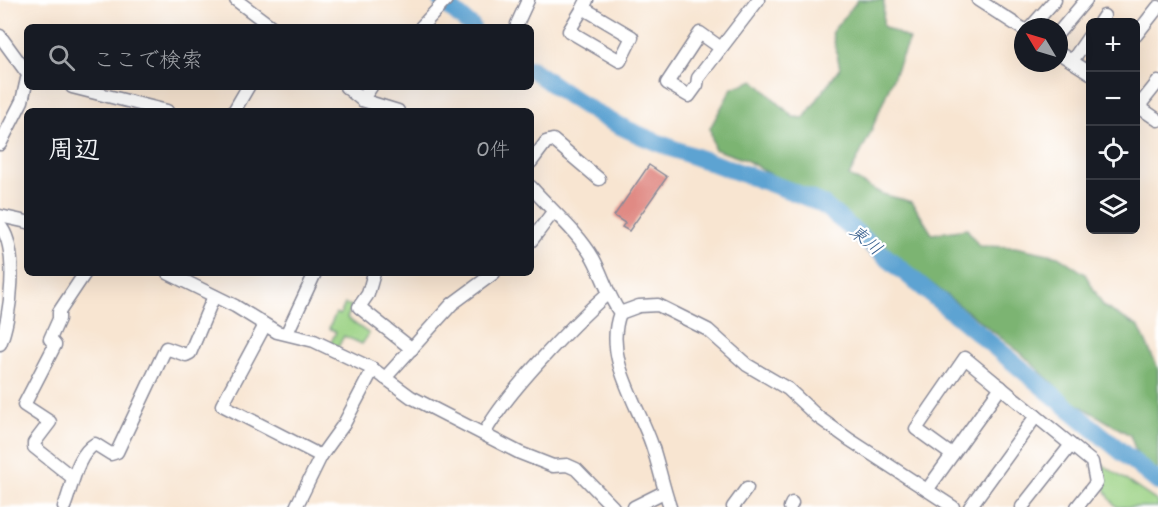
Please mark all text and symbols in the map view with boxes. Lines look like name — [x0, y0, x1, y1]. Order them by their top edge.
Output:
north arrow — [1014, 18, 1068, 72]
map controls — [1086, 18, 1140, 234]
button: + — [1086, 18, 1140, 72]
search box — [24, 24, 534, 90]
icon: search — [45, 41, 78, 74]
text: ここで検索 — [93, 45, 203, 74]
button: − — [1086, 72, 1140, 126]
button: locate — [1086, 126, 1140, 180]
text: 周辺 — [48, 131, 100, 166]
text: 0件 — [476, 136, 510, 162]
button: layers — [1086, 180, 1140, 234]
water label: 東川 — [844, 219, 888, 261]

